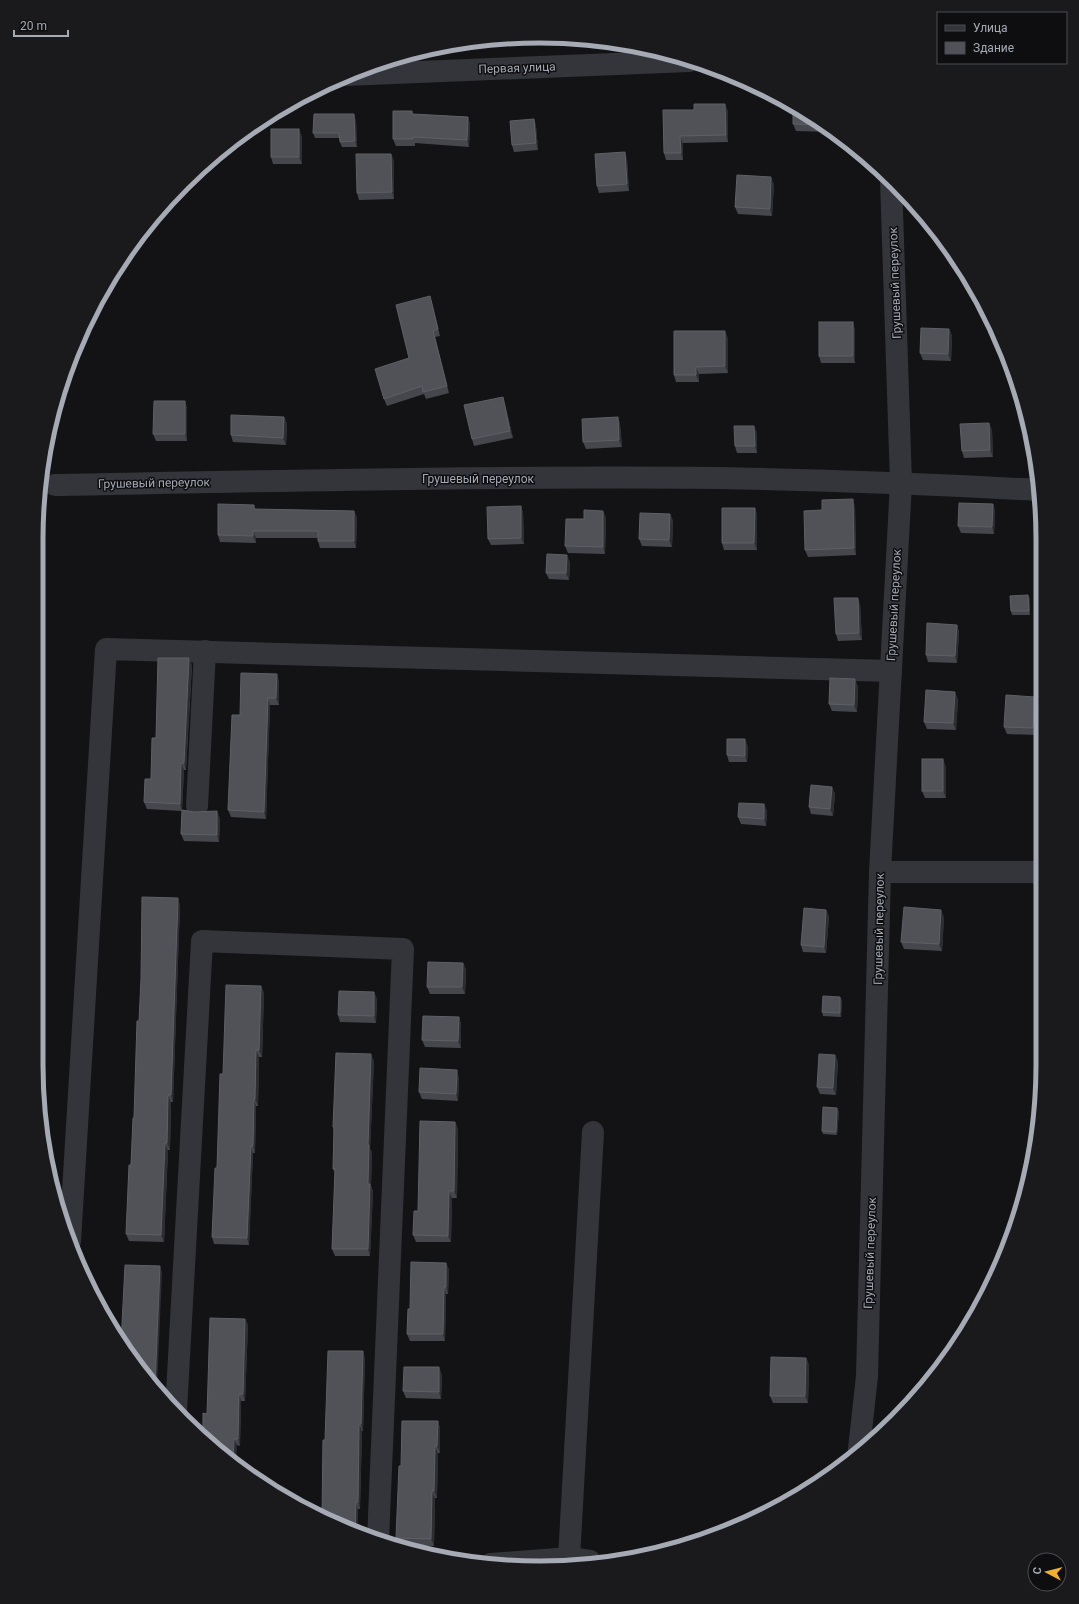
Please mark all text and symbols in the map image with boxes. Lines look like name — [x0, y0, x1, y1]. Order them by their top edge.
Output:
scale bar — [14, 12, 68, 38]
legend — [937, 12, 1067, 64]
text: 20 m — [20, 19, 47, 33]
text: Улица — [973, 21, 1008, 35]
text: Здание — [973, 41, 1014, 55]
street label: Первая улица — [478, 60, 556, 76]
street label: Грушевый переулок — [886, 226, 904, 339]
street label: Грушевый переулок — [422, 472, 535, 486]
street label: Грушевый переулок — [98, 475, 211, 491]
street label: Грушевый переулок — [884, 548, 904, 661]
street label: Грушевый переулок — [871, 872, 887, 985]
street label: Грушевый переулок — [861, 1196, 879, 1309]
north arrow — [1027, 1552, 1067, 1592]
text: С — [1031, 1566, 1044, 1575]

